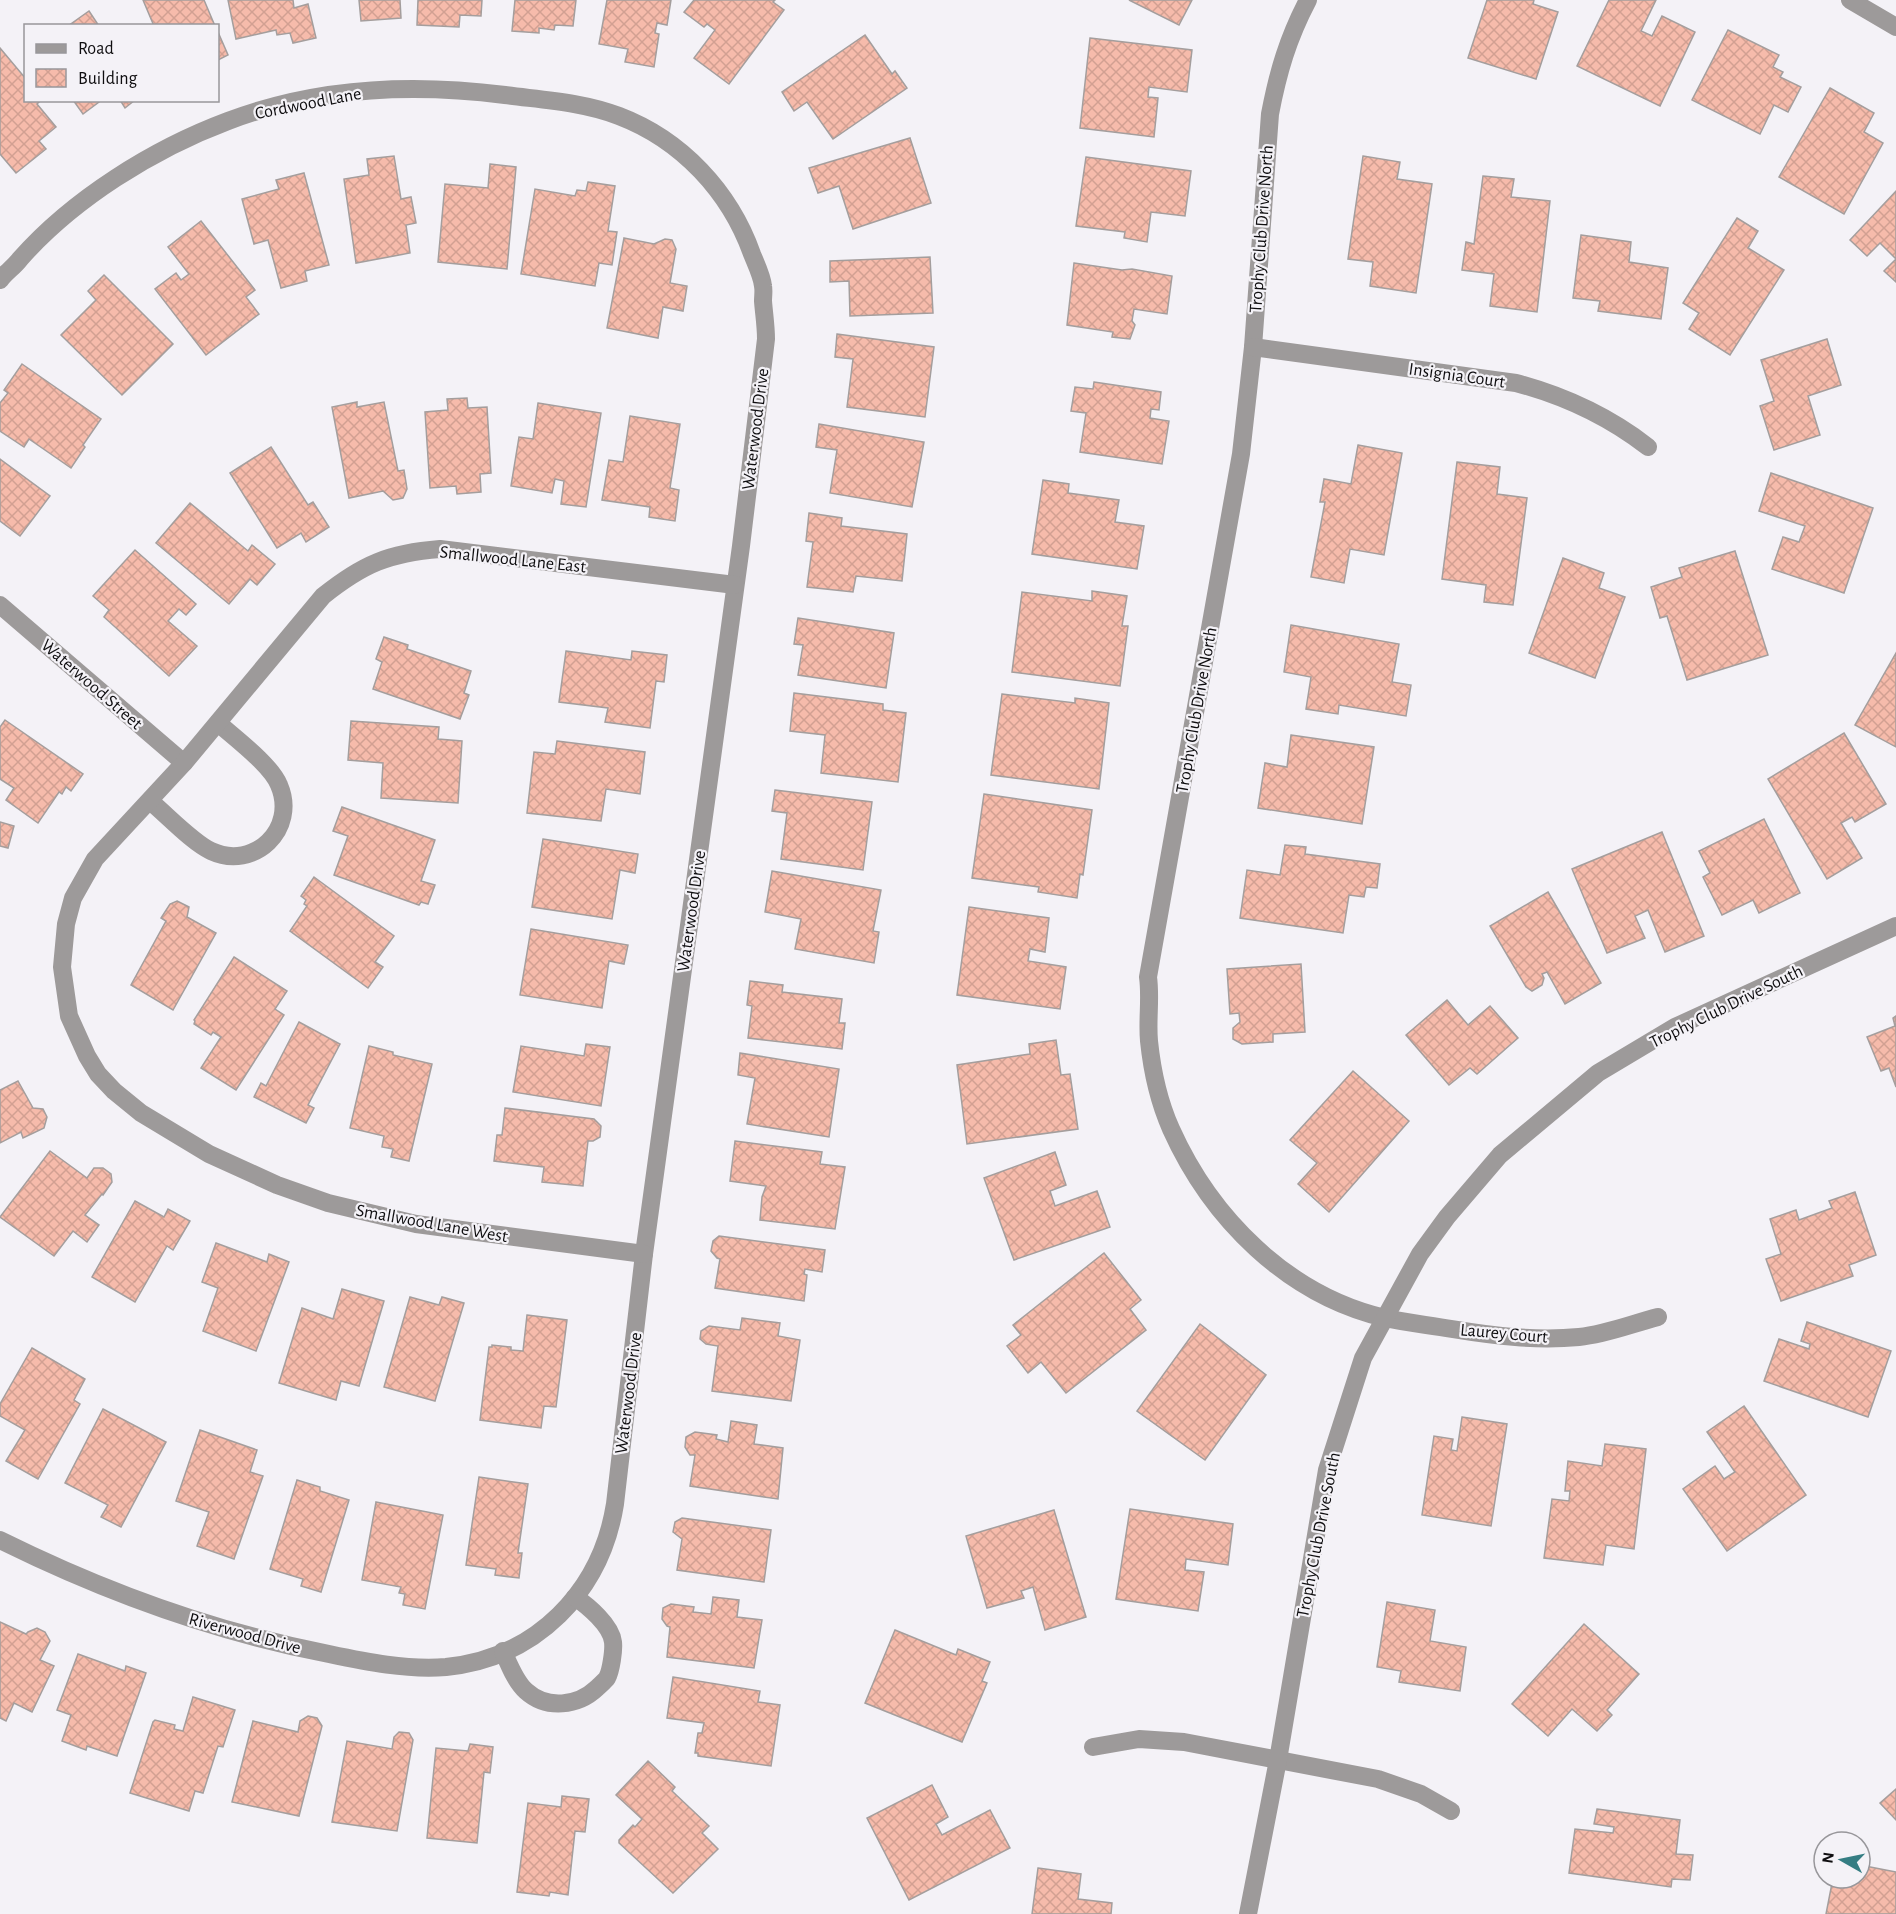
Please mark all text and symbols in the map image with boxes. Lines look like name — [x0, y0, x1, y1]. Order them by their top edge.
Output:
legend — [24, 24, 219, 102]
text: Road — [78, 40, 114, 58]
text: Building — [78, 70, 138, 88]
street label: Cordwood Lane — [254, 85, 363, 123]
street label: Trophy Club Drive North — [1247, 145, 1277, 314]
street label: Insignia Court — [1408, 360, 1506, 392]
street label: Waterwood Drive — [740, 367, 772, 491]
street label: Smallwood Lane East — [439, 543, 587, 577]
street label: Trophy Club Drive North — [1174, 626, 1220, 795]
street label: Waterwood Street — [37, 636, 146, 734]
street label: Waterwood Drive — [675, 849, 709, 973]
street label: Trophy Club Drive South — [1647, 962, 1806, 1052]
street label: Smallwood Lane West — [354, 1202, 509, 1246]
street label: Laurey Court — [1459, 1321, 1549, 1347]
street label: Waterwood Drive — [613, 1331, 645, 1455]
street label: Trophy Club Drive South — [1294, 1451, 1344, 1619]
street label: Riverwood Drive — [187, 1610, 303, 1658]
north arrow — [1812, 1830, 1872, 1890]
text: N — [1819, 1851, 1837, 1865]

